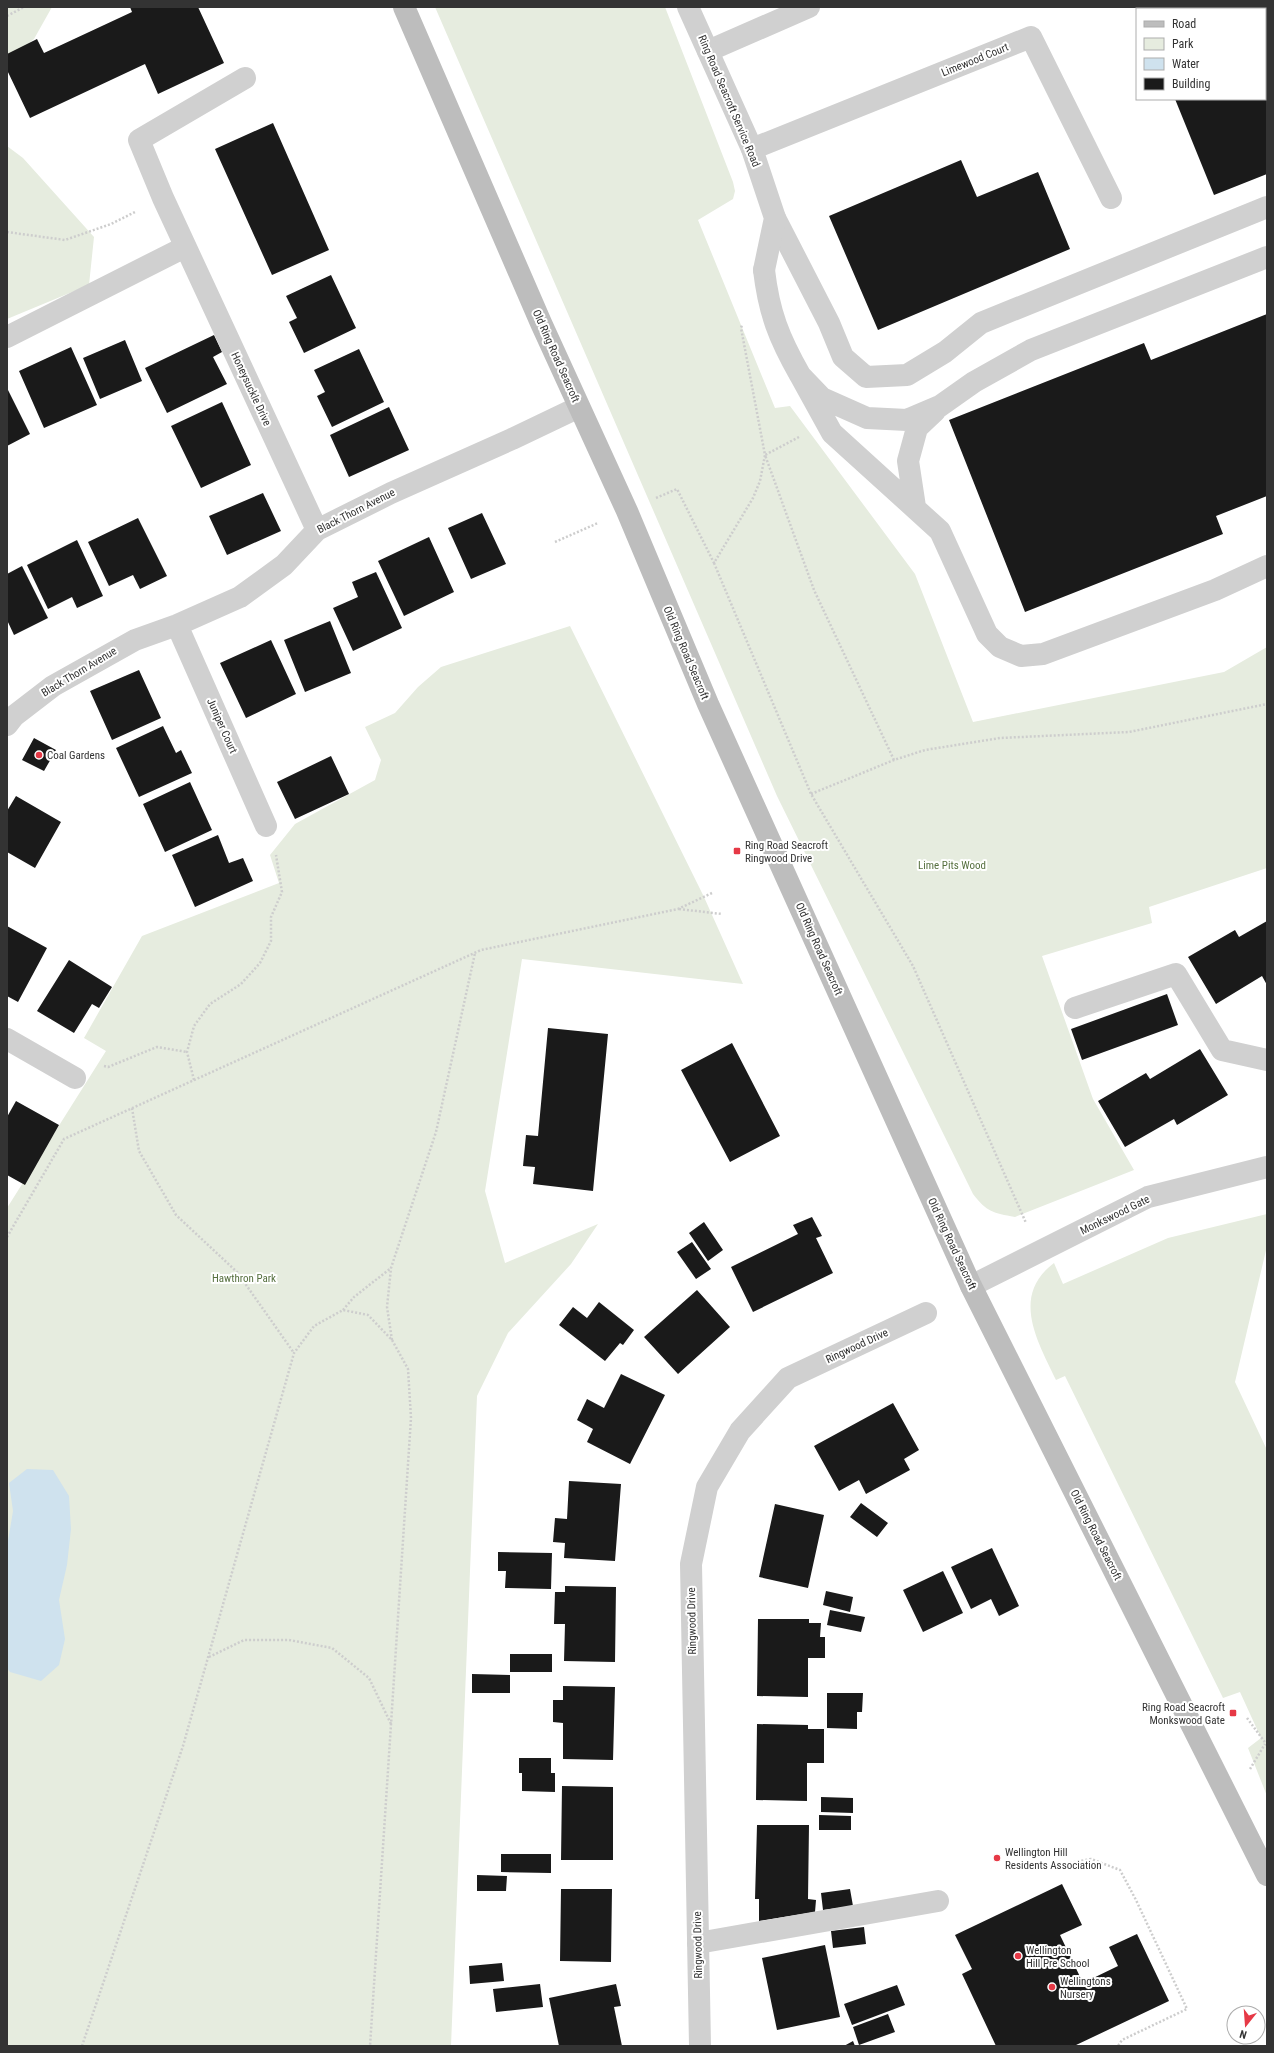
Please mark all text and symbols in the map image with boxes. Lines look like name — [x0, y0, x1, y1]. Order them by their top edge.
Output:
legend — [1136, 8, 1266, 100]
text: Road — [1172, 17, 1196, 31]
street label: Ring Road Seacroft Service Road — [695, 33, 763, 169]
text: Park — [1172, 37, 1194, 51]
street label: Limewood Court — [939, 41, 1011, 79]
text: Water — [1172, 57, 1200, 71]
text: Building — [1172, 77, 1210, 91]
street label: Old Ring Road Seacroft — [530, 308, 582, 404]
street label: Honeysuckle Drive — [228, 350, 274, 428]
street label: Black Thorn Avenue — [315, 486, 397, 536]
street label: Old Ring Road Seacroft — [660, 604, 712, 702]
street label: Black Thorn Avenue — [39, 644, 119, 700]
street label: Juniper Court — [204, 696, 240, 756]
place label: Coal Gardens — [47, 749, 105, 762]
marker: Coal Gardens — [34, 750, 44, 760]
place label: Ring Road Seacroft Ringwood Drive — [745, 839, 828, 865]
marker: Ring Road Seacroft Ringwood Drive — [732, 846, 742, 856]
park label: Lime Pits Wood — [918, 859, 986, 872]
street label: Old Ring Road Seacroft — [793, 901, 845, 997]
street label: Monkswood Gate — [1078, 1193, 1152, 1237]
street label: Old Ring Road Seacroft — [925, 1196, 979, 1292]
park label: Hawthron Park — [212, 1272, 276, 1285]
street label: Ringwood Drive — [824, 1326, 890, 1366]
street label: Old Ring Road Seacroft — [1067, 1487, 1125, 1583]
street label: Ringwood Drive — [685, 1587, 699, 1655]
place label: Ring Road Seacroft Monkswood Gate — [1142, 1701, 1225, 1727]
marker: Ring Road Seacroft Monkswood Gate — [1228, 1708, 1238, 1718]
place label: Wellington Hill Residents Association — [1005, 1846, 1102, 1872]
marker: Wellington Hill Residents Association — [992, 1853, 1002, 1863]
street label: Ringwood Drive — [691, 1911, 705, 1979]
place label: Wellington Hill Pre School — [1026, 1944, 1090, 1970]
marker: Wellington Hill Pre School — [1013, 1951, 1023, 1961]
place label: Wellingtons Nursery — [1060, 1975, 1111, 2001]
marker: Wellingtons Nursery — [1047, 1982, 1057, 1992]
north arrow — [1226, 2005, 1266, 2045]
text: N — [1238, 2027, 1248, 2041]

